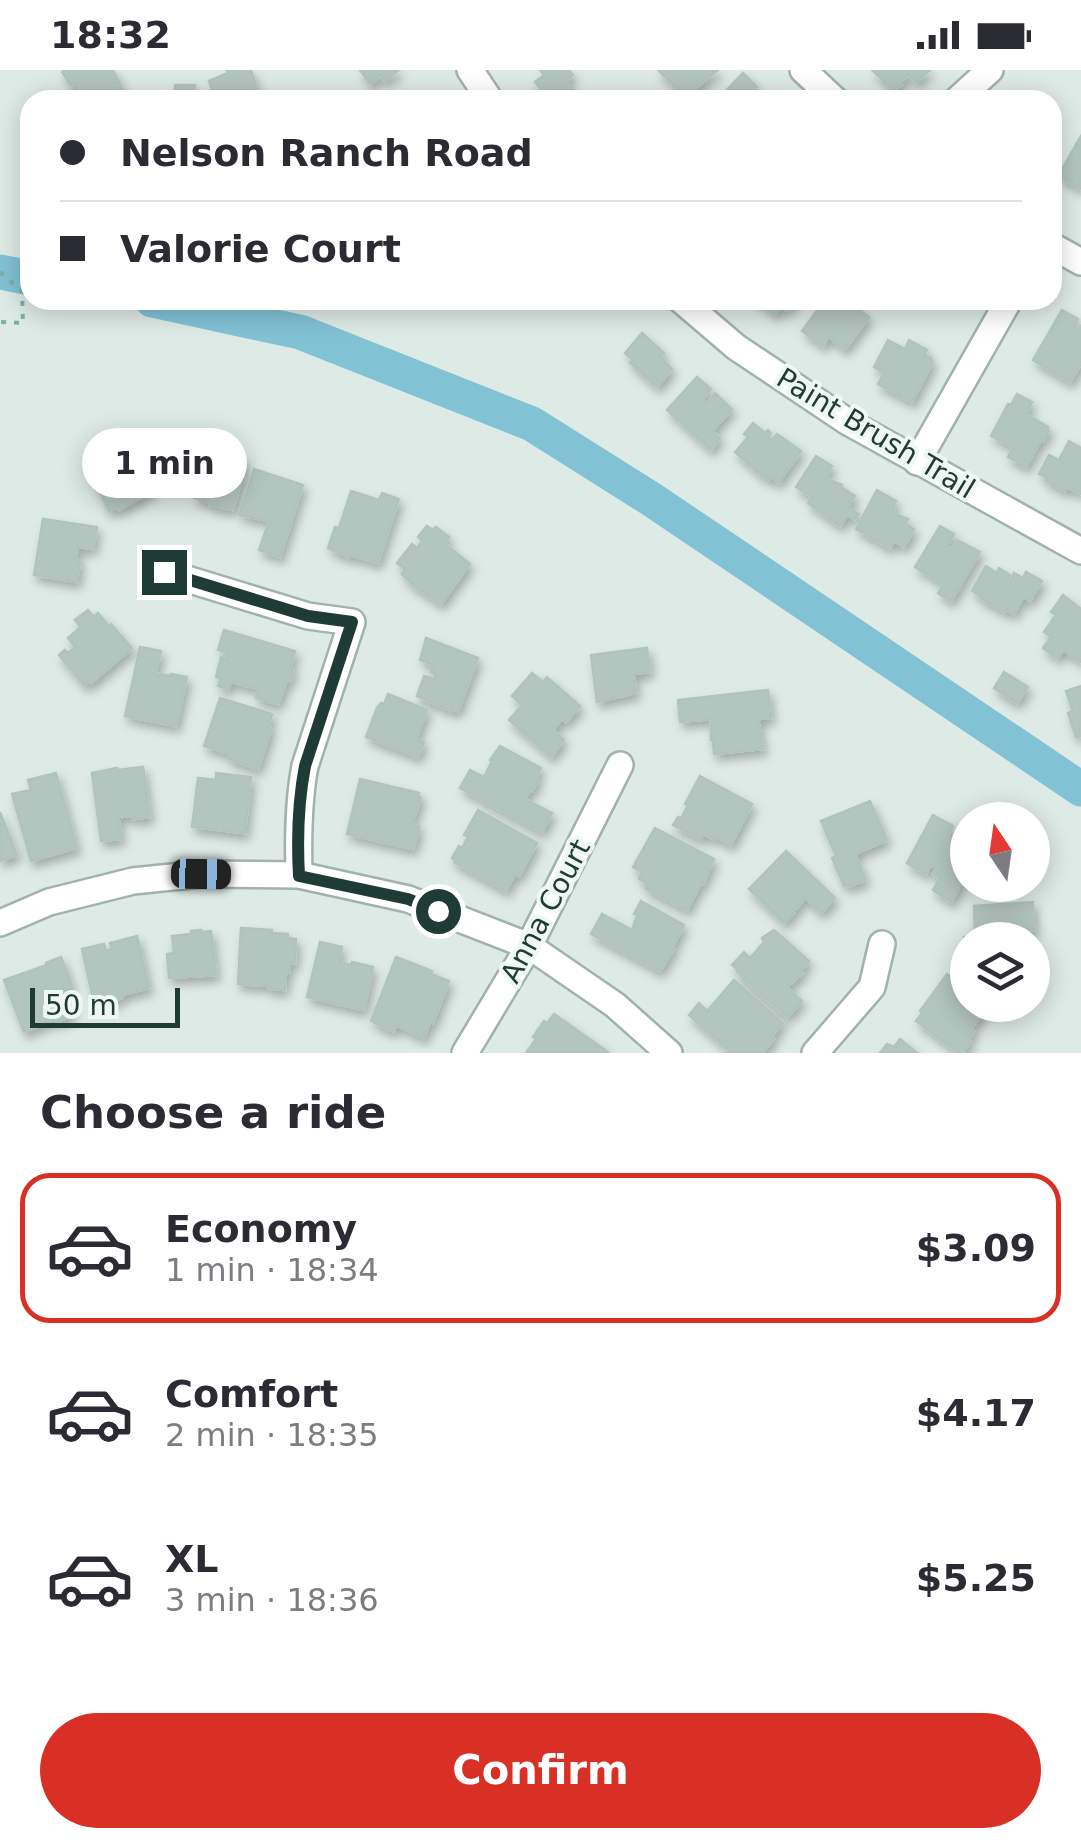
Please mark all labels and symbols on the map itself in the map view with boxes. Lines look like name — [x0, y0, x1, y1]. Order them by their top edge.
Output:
street label: Paint Brush Trail — [771, 361, 981, 506]
callout: 1 min — [81, 427, 246, 497]
route end — [142, 550, 187, 595]
north arrow — [950, 802, 1050, 902]
street label: Anna Court — [494, 834, 597, 989]
car — [171, 858, 231, 890]
route start — [416, 889, 461, 934]
scale bar — [30, 983, 180, 1028]

